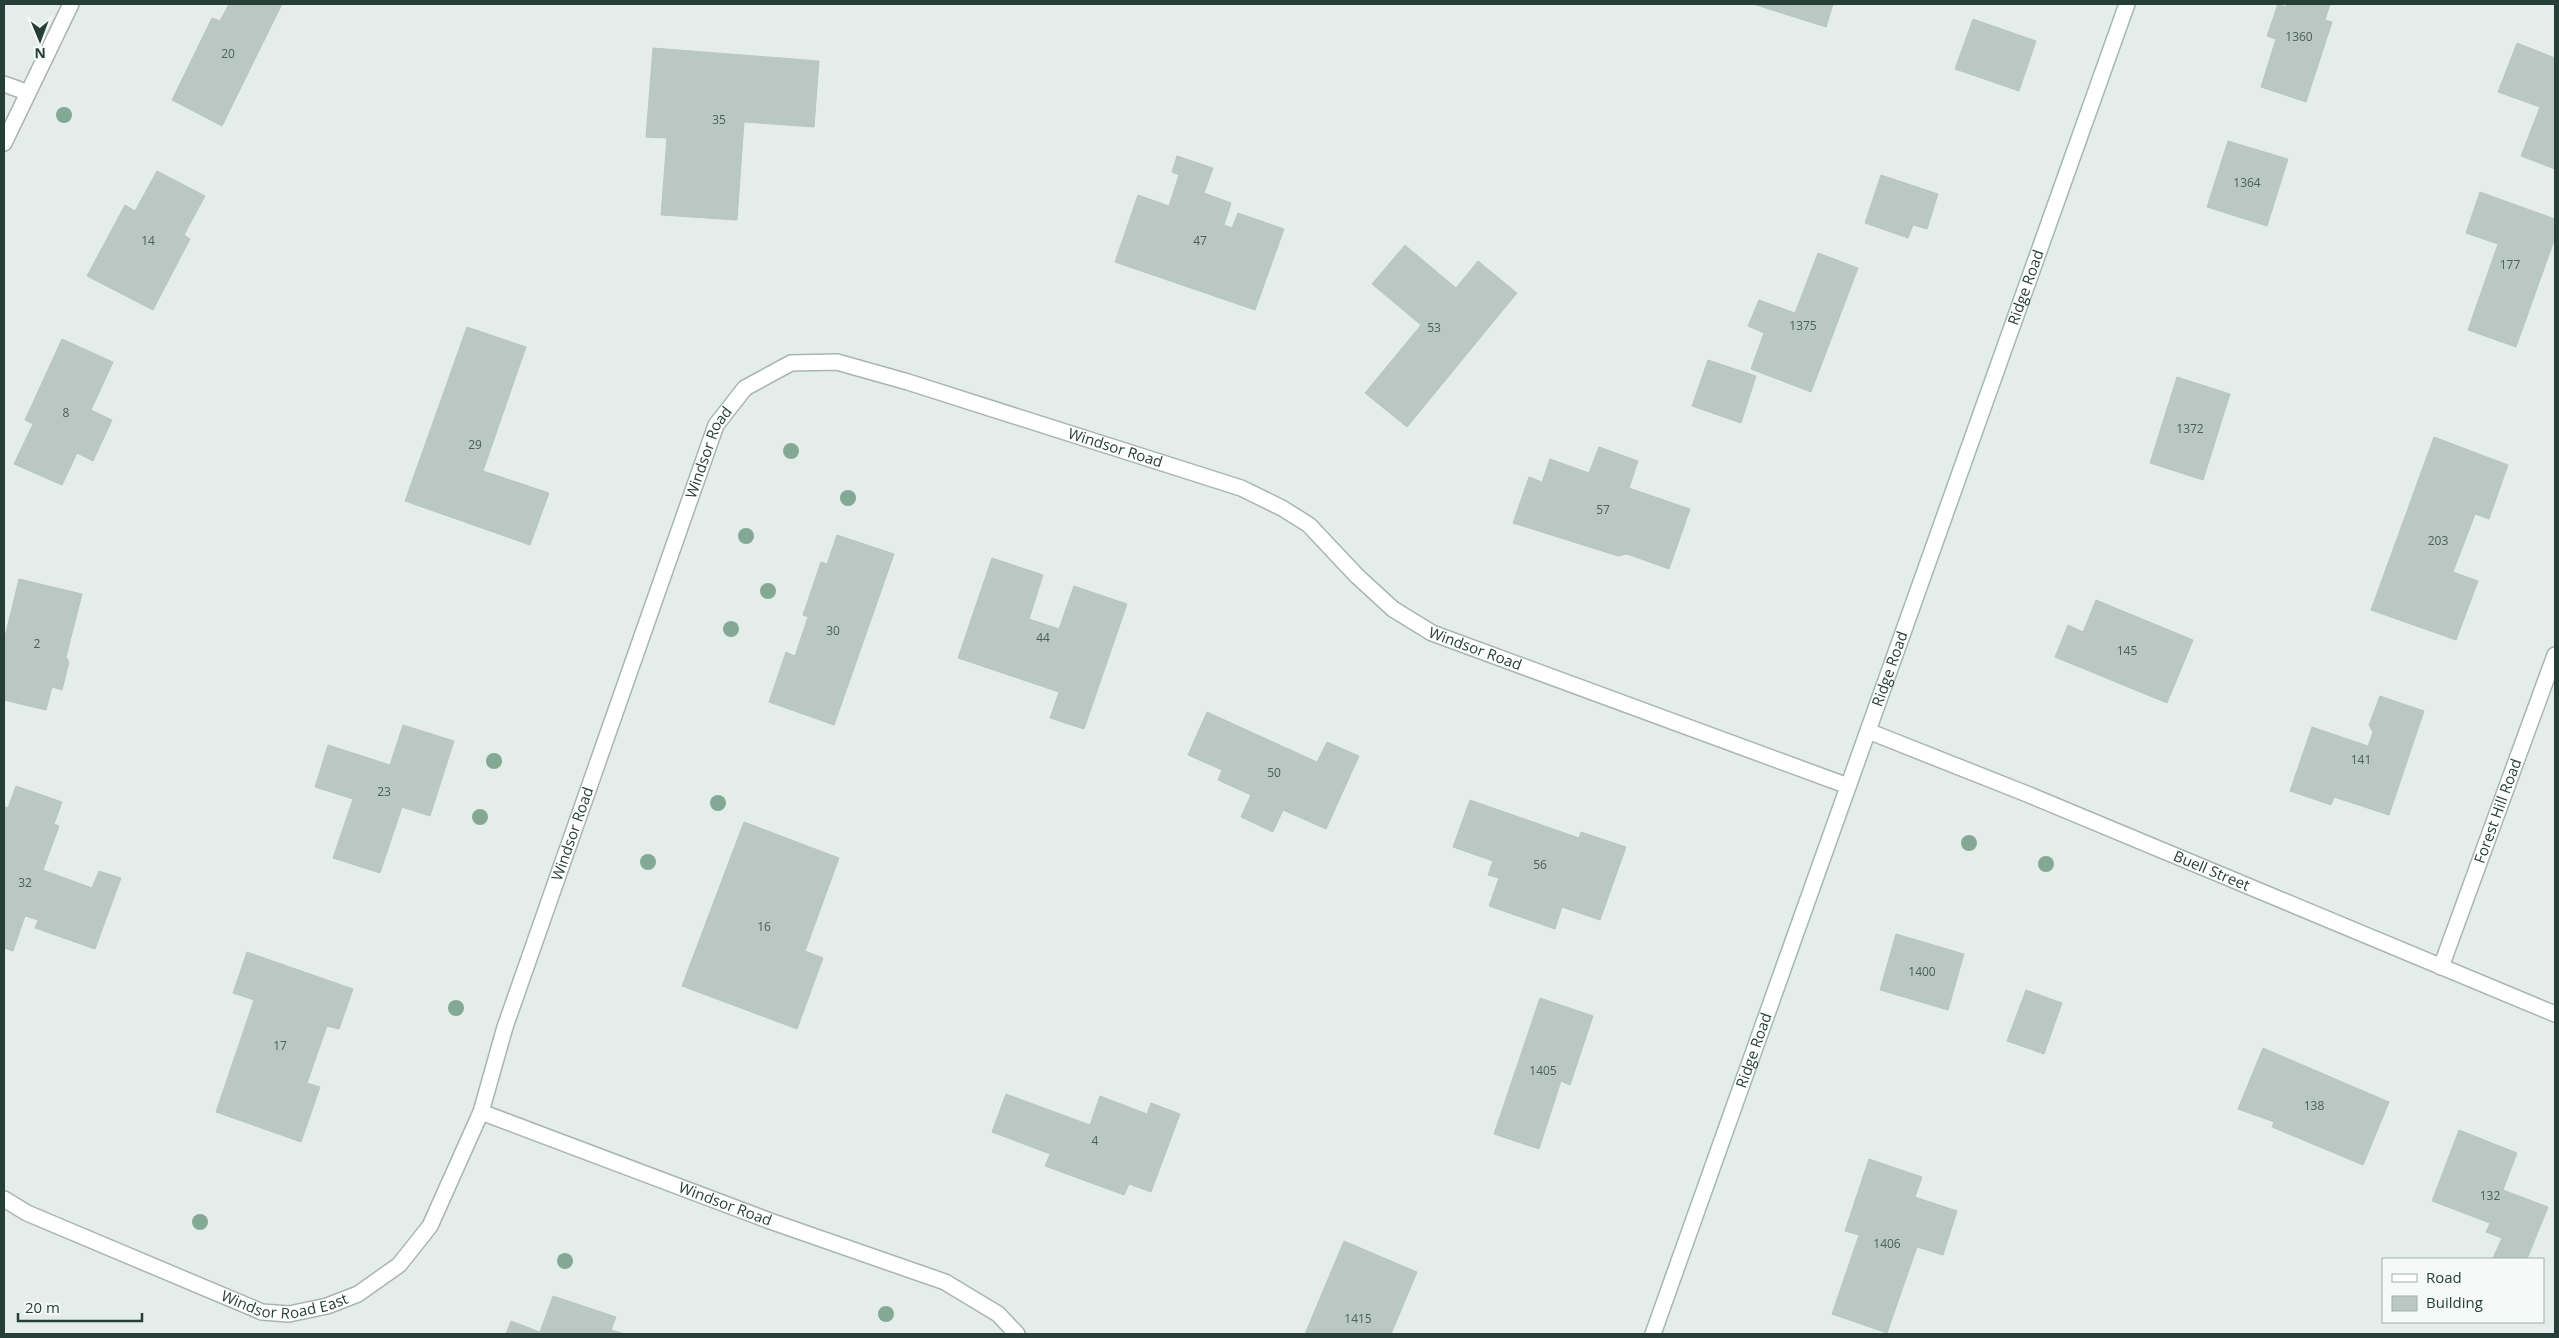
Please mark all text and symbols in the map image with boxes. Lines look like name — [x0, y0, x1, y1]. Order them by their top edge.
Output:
north arrow — [15, 15, 65, 65]
house number: 1360 — [2285, 28, 2313, 45]
text: N — [34, 44, 46, 63]
house number: 20 — [221, 45, 235, 62]
house number: 35 — [712, 111, 726, 128]
house number: 1364 — [2233, 174, 2261, 191]
house number: 14 — [141, 232, 155, 249]
house number: 47 — [1193, 232, 1207, 249]
street label: Ridge Road — [2002, 247, 2048, 328]
house number: 177 — [2500, 256, 2520, 273]
house number: 1375 — [1789, 317, 1817, 334]
house number: 53 — [1427, 319, 1441, 336]
street label: Windsor Road — [680, 402, 736, 501]
house number: 8 — [63, 404, 70, 421]
house number: 1372 — [2176, 420, 2204, 437]
street label: Windsor Road — [1066, 423, 1165, 471]
house number: 29 — [468, 436, 482, 453]
house number: 57 — [1596, 501, 1610, 518]
house number: 203 — [2428, 532, 2448, 549]
house number: 30 — [826, 622, 840, 639]
street label: Windsor Road — [1426, 622, 1525, 674]
street label: Ridge Road — [1866, 628, 1912, 709]
house number: 44 — [1036, 629, 1050, 646]
house number: 2 — [34, 635, 41, 652]
house number: 145 — [2117, 642, 2137, 659]
house number: 141 — [2351, 751, 2371, 768]
street label: Forest Hill Road — [2469, 756, 2525, 866]
house number: 50 — [1267, 764, 1281, 781]
house number: 23 — [377, 783, 391, 800]
street label: Windsor Road — [546, 784, 597, 883]
street label: Buell Street — [2171, 845, 2253, 895]
house number: 56 — [1533, 856, 1547, 873]
house number: 32 — [18, 874, 32, 891]
house number: 16 — [757, 918, 771, 935]
house number: 1400 — [1908, 963, 1936, 980]
street label: Ridge Road — [1730, 1010, 1776, 1090]
house number: 17 — [273, 1037, 287, 1054]
house number: 1405 — [1529, 1062, 1557, 1079]
house number: 138 — [2304, 1097, 2324, 1114]
house number: 4 — [1092, 1132, 1099, 1149]
street label: Windsor Road — [676, 1177, 775, 1230]
house number: 132 — [2480, 1187, 2500, 1204]
house number: 1406 — [1873, 1235, 1901, 1252]
legend — [2382, 1258, 2544, 1323]
text: Road — [2426, 1267, 2462, 1287]
street label: Windsor Road East — [218, 1285, 351, 1323]
scale bar — [18, 1290, 141, 1322]
text: Building — [2426, 1292, 2483, 1312]
text: 20 m — [25, 1297, 60, 1317]
house number: 1415 — [1344, 1310, 1372, 1327]

